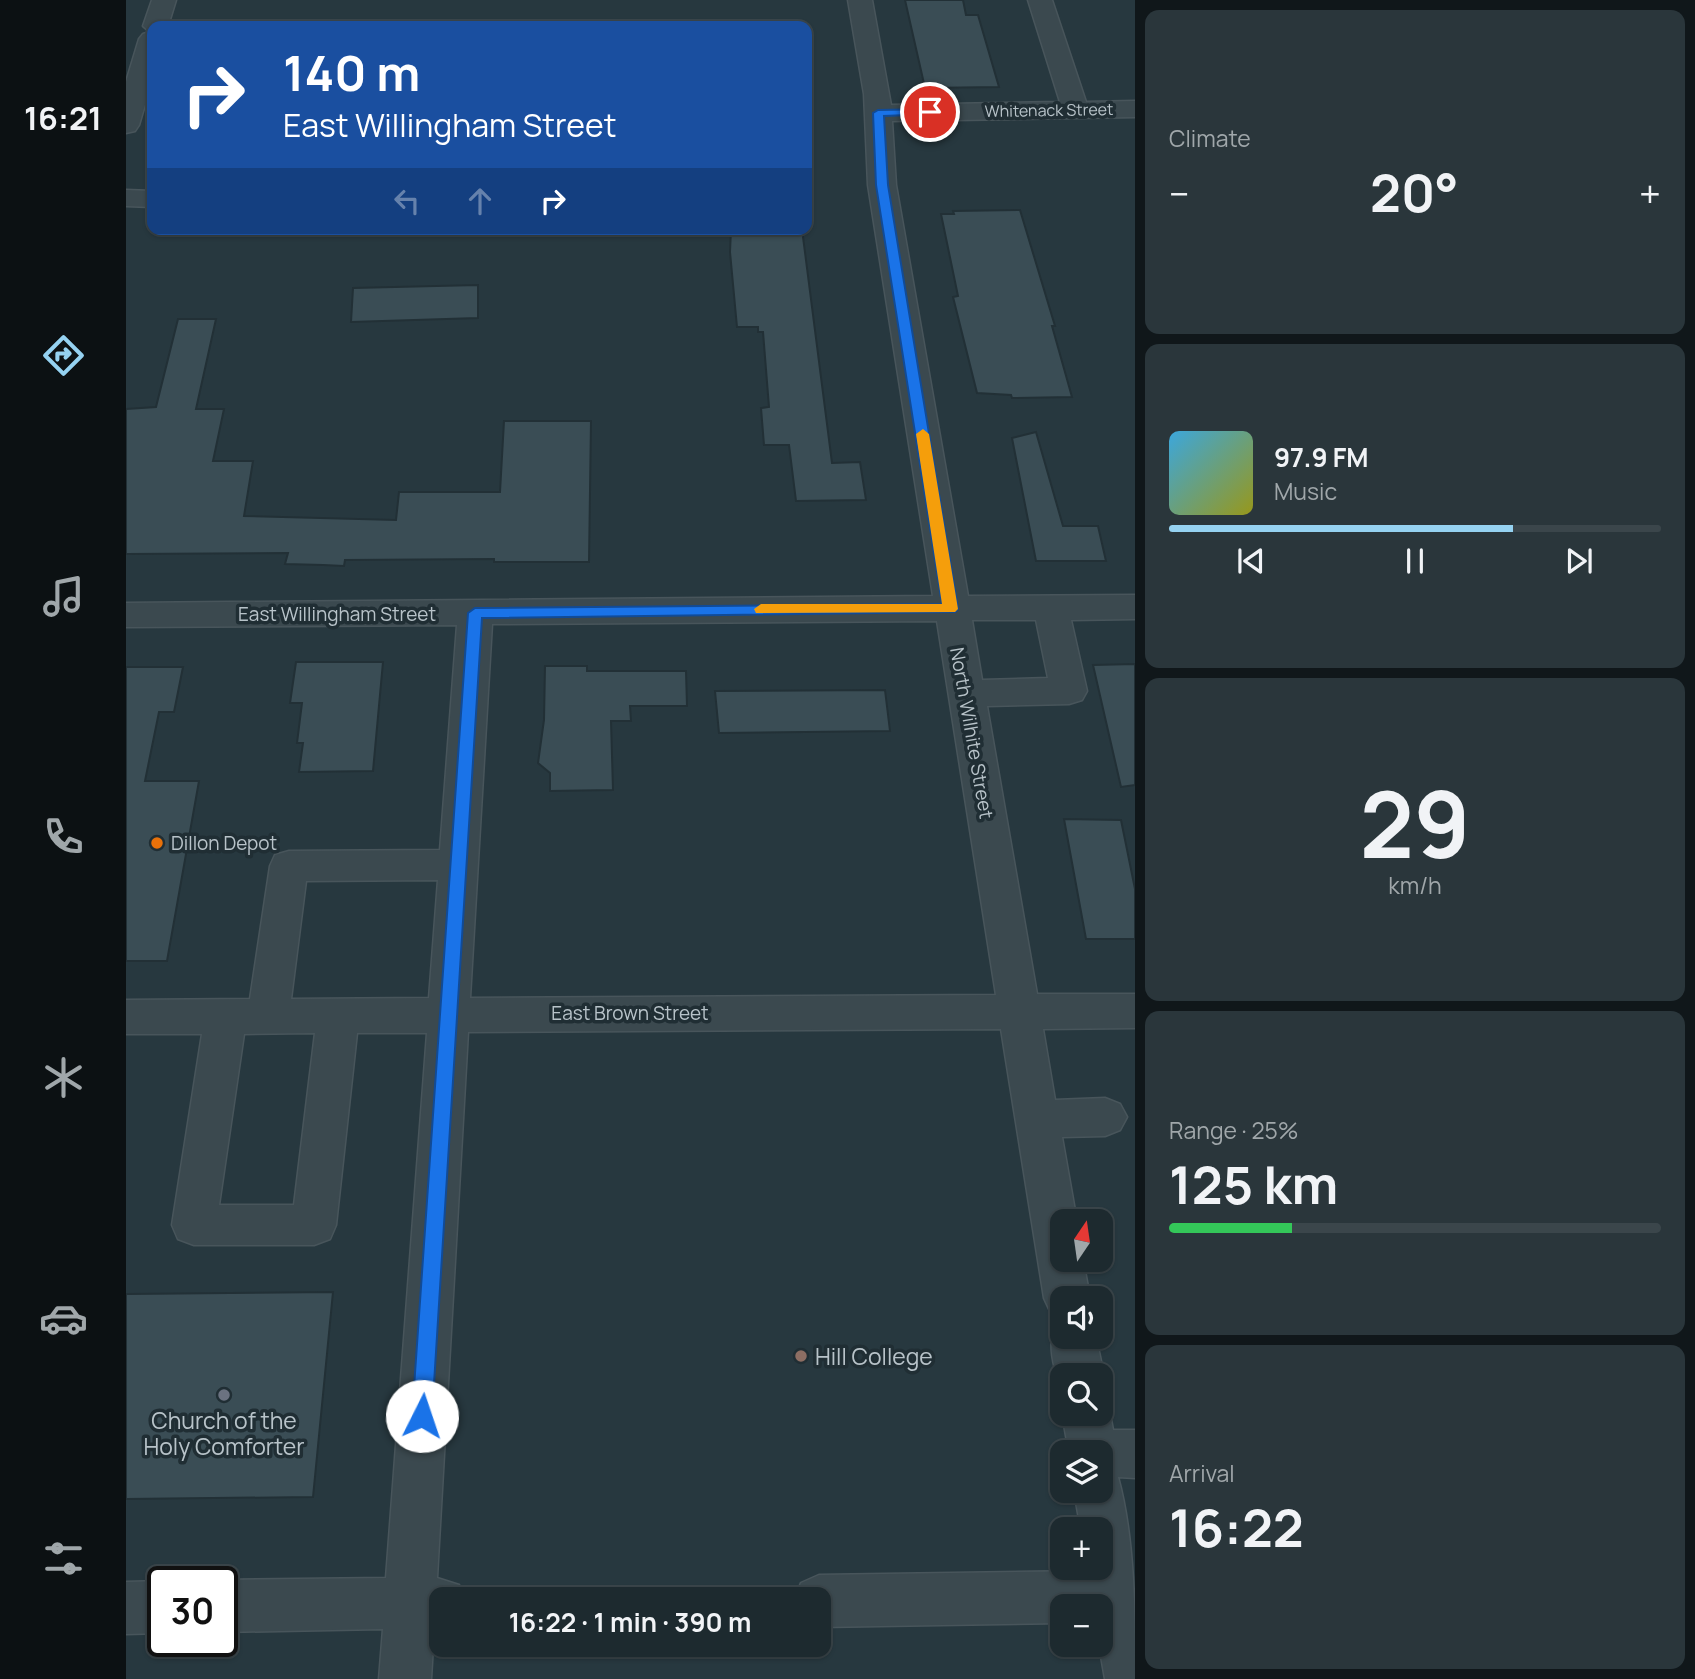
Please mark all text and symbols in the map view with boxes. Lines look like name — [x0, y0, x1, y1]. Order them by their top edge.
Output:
text: 140 m — [283, 39, 420, 106]
icon: right — [168, 49, 259, 140]
pin — [900, 82, 960, 142]
icon: arrive — [911, 93, 949, 131]
text: 16:21 — [24, 96, 102, 140]
street label: Whitenack Street — [984, 98, 1114, 122]
text: East Willingham Street — [283, 103, 616, 147]
text: Climate — [1169, 122, 1251, 154]
text: 20° — [1370, 157, 1459, 228]
text: − — [1169, 167, 1190, 219]
text: + — [1639, 167, 1661, 219]
icon: left — [388, 182, 426, 220]
icon: ahead — [461, 182, 499, 220]
icon: right — [534, 182, 572, 220]
icon: directions — [39, 331, 88, 380]
text: 97.9 FM — [1274, 439, 1369, 475]
text: Music — [1274, 475, 1337, 507]
icon: previous — [1232, 542, 1270, 580]
icon: pause — [1396, 542, 1434, 580]
icon: next — [1560, 542, 1598, 580]
icon: music — [39, 572, 88, 621]
street label: East Willingham Street — [238, 601, 436, 627]
street label: North Wilhite Street — [944, 645, 1000, 821]
text: 29 — [1360, 761, 1470, 885]
icon: phone — [39, 812, 88, 861]
place label: Dillon Depot — [171, 830, 277, 856]
marker: Dillon Depot — [149, 835, 165, 851]
text: km/h — [1388, 869, 1442, 901]
street label: East Brown Street — [551, 1000, 709, 1026]
icon: climate — [39, 1053, 88, 1102]
text: Range · 25% — [1169, 1114, 1299, 1146]
text: 125 km — [1169, 1149, 1338, 1220]
north arrow — [1050, 1209, 1113, 1272]
map controls — [1050, 1209, 1113, 1657]
button: sound — [1050, 1286, 1113, 1349]
icon: car — [39, 1294, 88, 1343]
place label: Hill College — [815, 1340, 933, 1372]
marker: Hill College — [793, 1348, 809, 1364]
button: search — [1050, 1363, 1113, 1426]
position arrow — [385, 1379, 459, 1453]
marker: Church of the Holy Comforter — [216, 1387, 232, 1403]
place label: Church of the Holy Comforter — [143, 1404, 305, 1462]
button: layers — [1050, 1440, 1113, 1503]
text: Arrival — [1169, 1457, 1235, 1489]
text: 16:22 — [1169, 1492, 1304, 1563]
button: + — [1050, 1517, 1113, 1580]
icon: filters — [39, 1534, 88, 1583]
speed limit sign: 30 — [147, 1566, 238, 1657]
button: − — [1050, 1594, 1113, 1657]
text: 16:22 · 1 min · 390 m — [509, 1604, 751, 1640]

